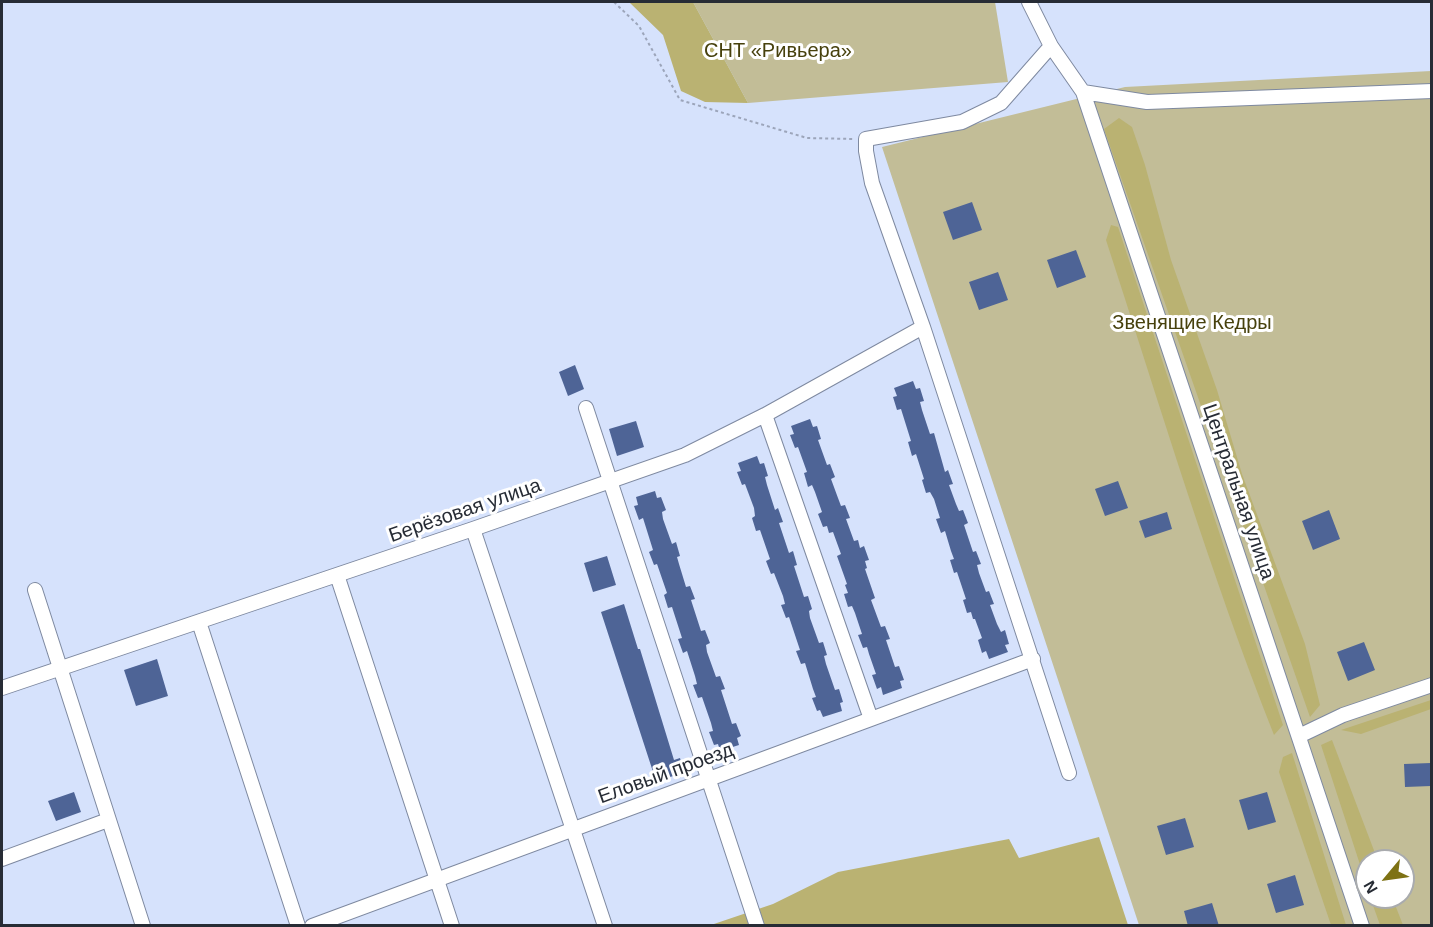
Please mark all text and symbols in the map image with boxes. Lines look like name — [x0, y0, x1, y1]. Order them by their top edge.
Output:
park label: СНТ «Ривьера» — [704, 39, 852, 63]
park label: Звенящие Кедры — [1112, 311, 1272, 335]
street label: Центральная улица — [1197, 401, 1279, 583]
street label: Берёзовая улица — [386, 474, 544, 548]
street label: Еловый проезд — [595, 738, 737, 810]
north arrow — [1355, 849, 1415, 909]
text: N — [1360, 878, 1381, 896]

